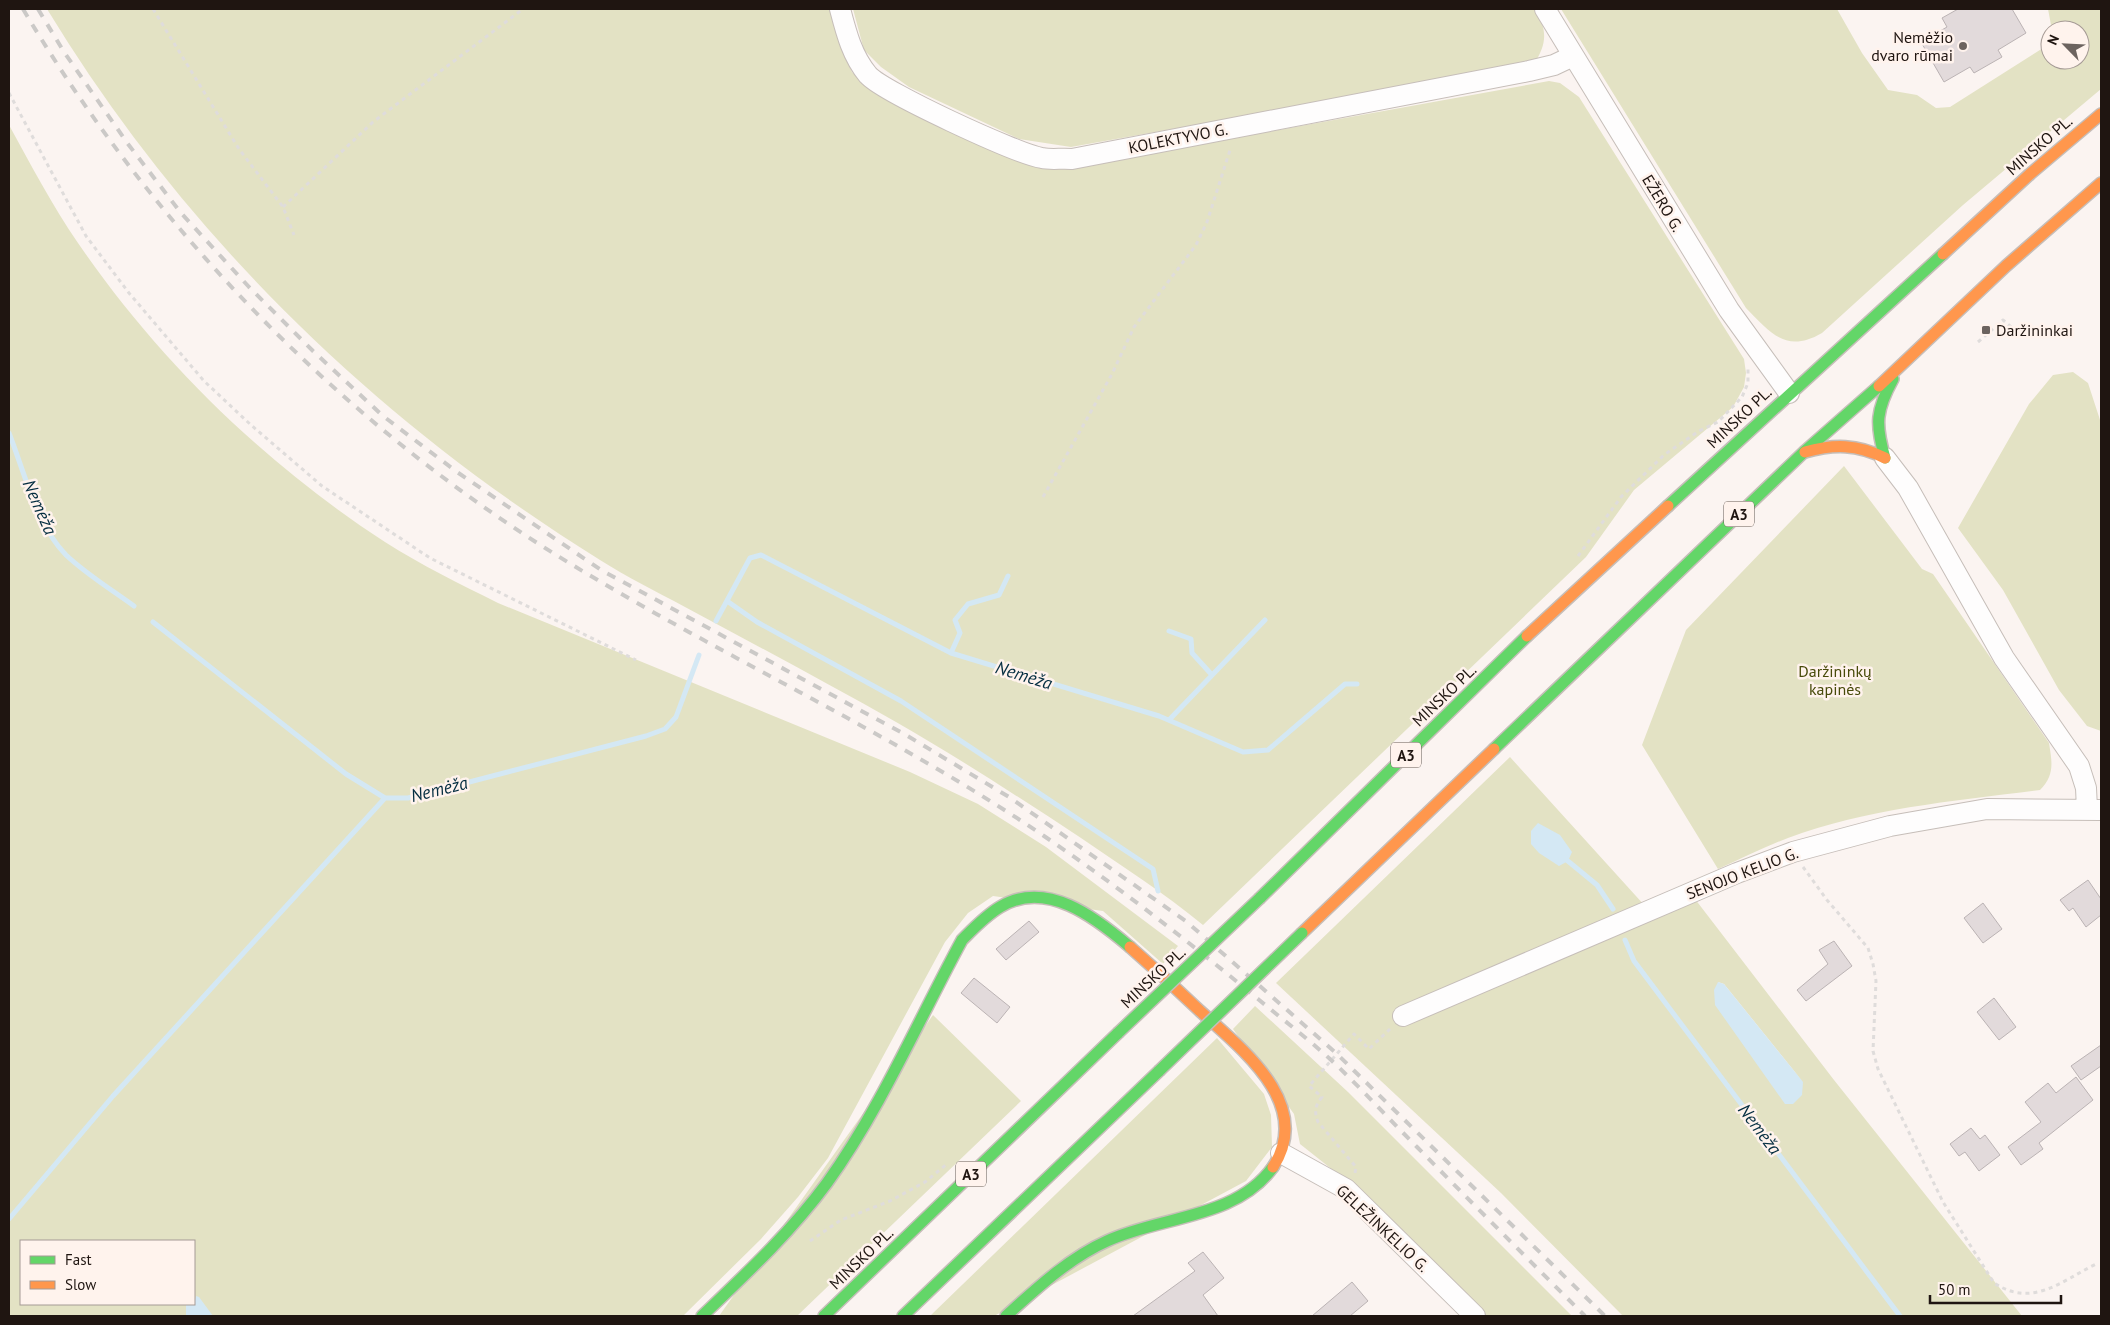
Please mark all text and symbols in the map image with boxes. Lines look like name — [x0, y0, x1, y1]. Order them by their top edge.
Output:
north arrow — [2040, 20, 2090, 70]
place label: Nemėžio dvaro rūmai — [1871, 27, 1953, 65]
text: N — [2043, 32, 2063, 48]
marker: Nemėžio dvaro rūmai — [1957, 40, 1969, 52]
street label: MINSKO PL. — [2002, 111, 2076, 179]
street label: KOLEKTYVO G. — [1127, 119, 1229, 157]
street label: EŽERO G. — [1638, 171, 1688, 235]
place label: Daržininkai — [1996, 320, 2073, 340]
marker: Daržininkai — [1980, 324, 1992, 336]
street label: MINSKO PL. — [1702, 382, 1776, 452]
water label: Nemėža — [18, 476, 62, 538]
road number: A3 — [1724, 502, 1754, 526]
water label: Nemėža — [993, 656, 1055, 695]
street label: MINSKO PL. — [1408, 660, 1480, 730]
park label: Daržininkų kapinės — [1798, 661, 1872, 699]
road number: A3 — [1391, 742, 1421, 768]
water label: Nemėža — [408, 771, 470, 807]
street label: SENOJO KELIO G. — [1683, 842, 1801, 904]
street label: MINSKO PL. — [1116, 942, 1190, 1012]
water label: Nemėža — [1733, 1099, 1787, 1159]
road number: A3 — [956, 1162, 986, 1186]
street label: GELEŽINKELIO G. — [1333, 1180, 1433, 1276]
street label: MINSKO PL. — [825, 1223, 897, 1293]
legend — [20, 1240, 195, 1305]
text: Fast — [65, 1250, 92, 1269]
scale bar — [1930, 1272, 2061, 1304]
text: Slow — [65, 1275, 96, 1294]
text: 50 m — [1938, 1280, 1971, 1299]

